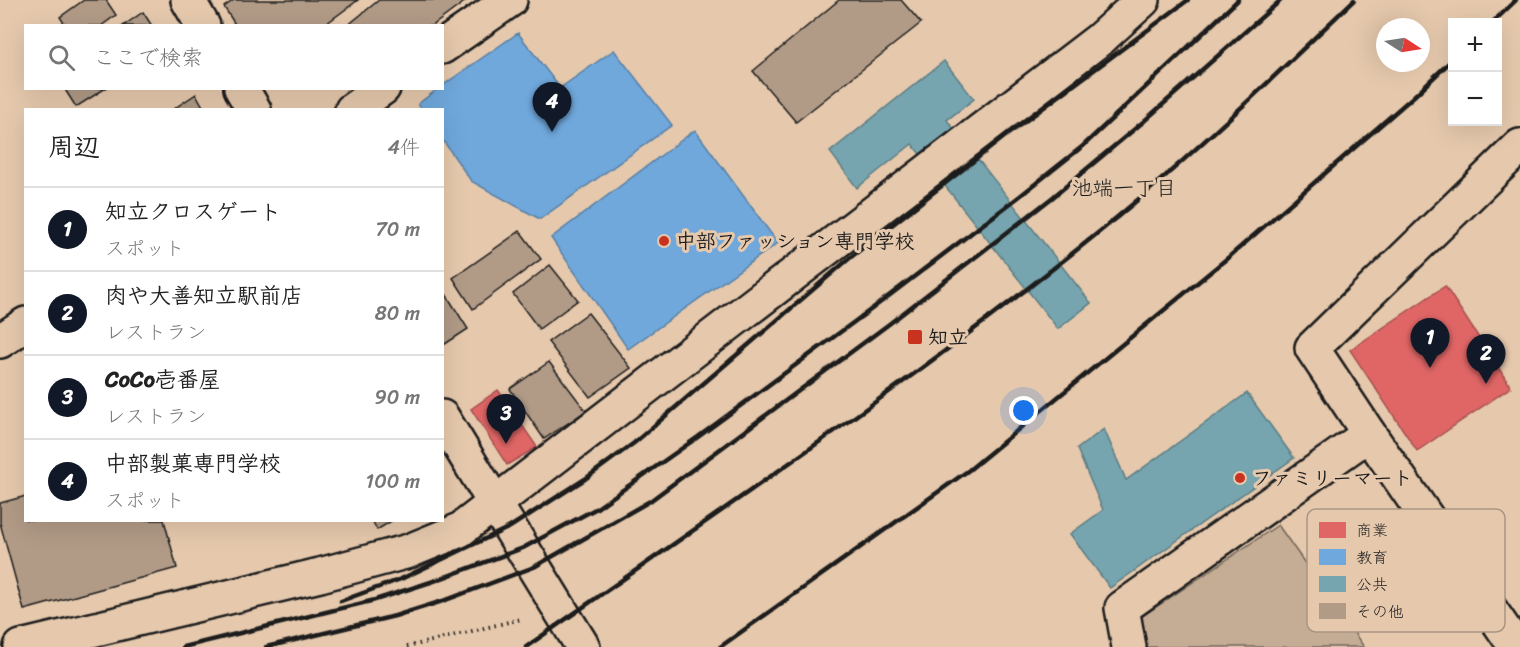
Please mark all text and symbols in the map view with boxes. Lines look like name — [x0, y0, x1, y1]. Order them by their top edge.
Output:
north arrow — [1376, 18, 1430, 72]
map controls — [1448, 18, 1502, 126]
button: + — [1448, 18, 1502, 72]
search box — [24, 24, 444, 90]
text: ここで検索 — [93, 38, 203, 77]
icon: search — [45, 41, 78, 74]
button: − — [1448, 72, 1502, 126]
pin: 4 — [532, 82, 572, 132]
text: 周辺 — [48, 124, 100, 170]
text: 4件 — [388, 130, 420, 165]
district label: 池端一丁目 — [1072, 169, 1177, 207]
text: 知立クロスゲート — [105, 192, 281, 231]
text: 1 — [63, 212, 72, 247]
text: 70 m — [375, 212, 420, 247]
place label: 中部ファッション専門学校 — [676, 224, 914, 259]
text: スポット — [105, 231, 185, 266]
marker: 中部ファッション専門学校 — [657, 234, 671, 248]
text: 肉や大善知立駅前店 — [105, 276, 303, 315]
text: 2 — [62, 296, 73, 331]
text: 80 m — [375, 296, 420, 331]
text: レストラン — [105, 315, 207, 350]
pin: 1 — [1410, 318, 1450, 368]
place label: 知立 — [928, 320, 968, 355]
marker: 知立 — [906, 328, 924, 346]
pin: 2 — [1466, 334, 1506, 384]
text: CoCo壱番屋 — [105, 360, 221, 399]
text: 3 — [62, 380, 73, 415]
text: 90 m — [375, 380, 420, 415]
pin: 3 — [486, 394, 526, 444]
your location — [1009, 396, 1038, 425]
text: レストラン — [105, 399, 207, 434]
text: 中部製菓専門学校 — [105, 444, 281, 483]
place label: ファミリーマート — [1252, 461, 1413, 496]
text: 4 — [61, 464, 74, 499]
text: 100 m — [366, 464, 420, 499]
marker: ファミリーマート — [1233, 471, 1247, 485]
text: スポット — [105, 483, 185, 518]
legend — [1307, 509, 1505, 632]
text: 商業 — [1356, 516, 1388, 545]
text: 教育 — [1356, 543, 1388, 572]
text: 公共 — [1356, 570, 1388, 599]
text: その他 — [1356, 597, 1404, 626]

